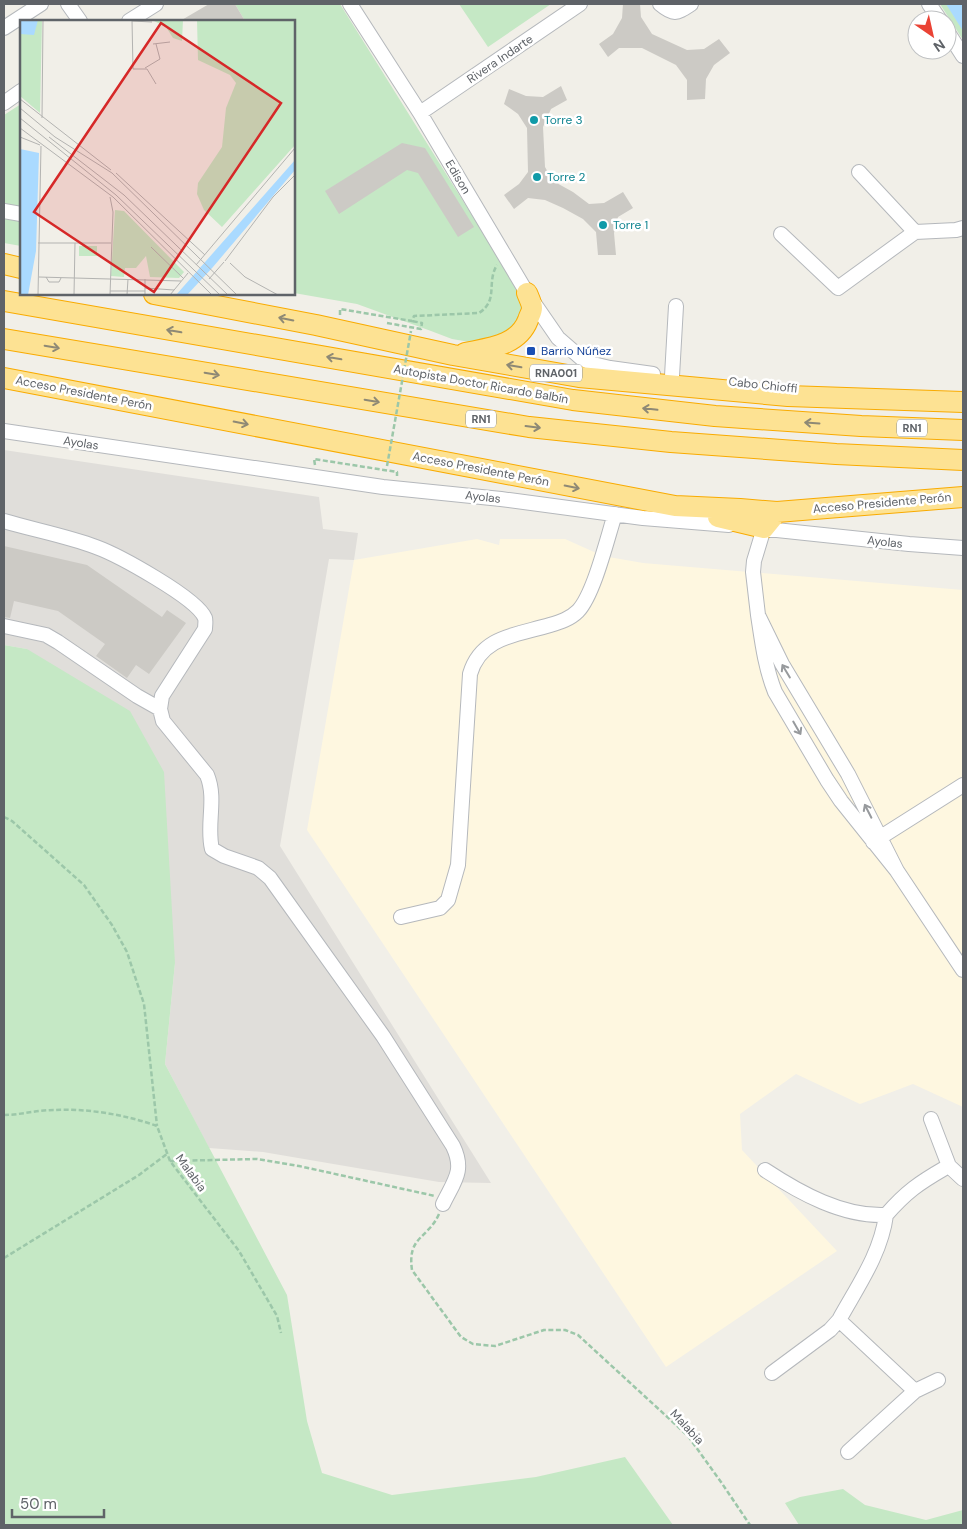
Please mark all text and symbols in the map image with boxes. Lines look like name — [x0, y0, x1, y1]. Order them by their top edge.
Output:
north arrow — [907, 10, 957, 60]
inset map — [20, 20, 295, 295]
street label: Rivera Indarte — [464, 31, 536, 87]
text: N — [930, 35, 949, 56]
place label: Torre 3 — [544, 112, 583, 128]
marker: Torre 3 — [528, 114, 540, 126]
street label: Edison — [442, 157, 474, 197]
place label: Torre 2 — [547, 169, 585, 185]
marker: Torre 2 — [531, 171, 543, 183]
place label: Torre 1 — [613, 217, 648, 233]
marker: Torre 1 — [597, 219, 609, 231]
one-way arrow — [279, 314, 295, 324]
one-way arrow — [167, 325, 183, 335]
one-way arrow — [43, 343, 59, 353]
place label: Barrio Núñez — [541, 343, 611, 359]
marker: Barrio Núñez — [525, 345, 537, 357]
one-way arrow — [327, 353, 343, 363]
one-way arrow — [506, 360, 522, 370]
street label: Autopista Doctor Ricardo Balbín — [392, 361, 570, 407]
road number: RNA001 — [530, 364, 582, 382]
one-way arrow — [204, 370, 220, 380]
street label: Acceso Presidente Perón — [14, 372, 154, 414]
street label: Cabo Chioffi — [728, 373, 799, 397]
one-way arrow — [364, 397, 380, 407]
one-way arrow — [643, 404, 659, 414]
road number: RN1 — [466, 410, 496, 428]
one-way arrow — [232, 418, 248, 428]
one-way arrow — [804, 418, 820, 427]
road number: RN1 — [897, 419, 927, 436]
one-way arrow — [524, 422, 540, 432]
street label: Ayolas — [62, 432, 100, 454]
street label: Acceso Presidente Perón — [411, 448, 551, 490]
one-way arrow — [564, 483, 580, 492]
street label: Ayolas — [464, 487, 502, 507]
street label: Acceso Presidente Perón — [812, 489, 952, 517]
street label: Ayolas — [866, 532, 904, 552]
one-way arrow — [780, 665, 790, 679]
one-way arrow — [792, 720, 802, 734]
one-way arrow — [863, 804, 873, 819]
street label: Malabia — [172, 1151, 210, 1195]
street label: Malabia — [667, 1406, 707, 1448]
scale bar — [12, 1486, 105, 1518]
text: 50 m — [20, 1494, 57, 1514]

